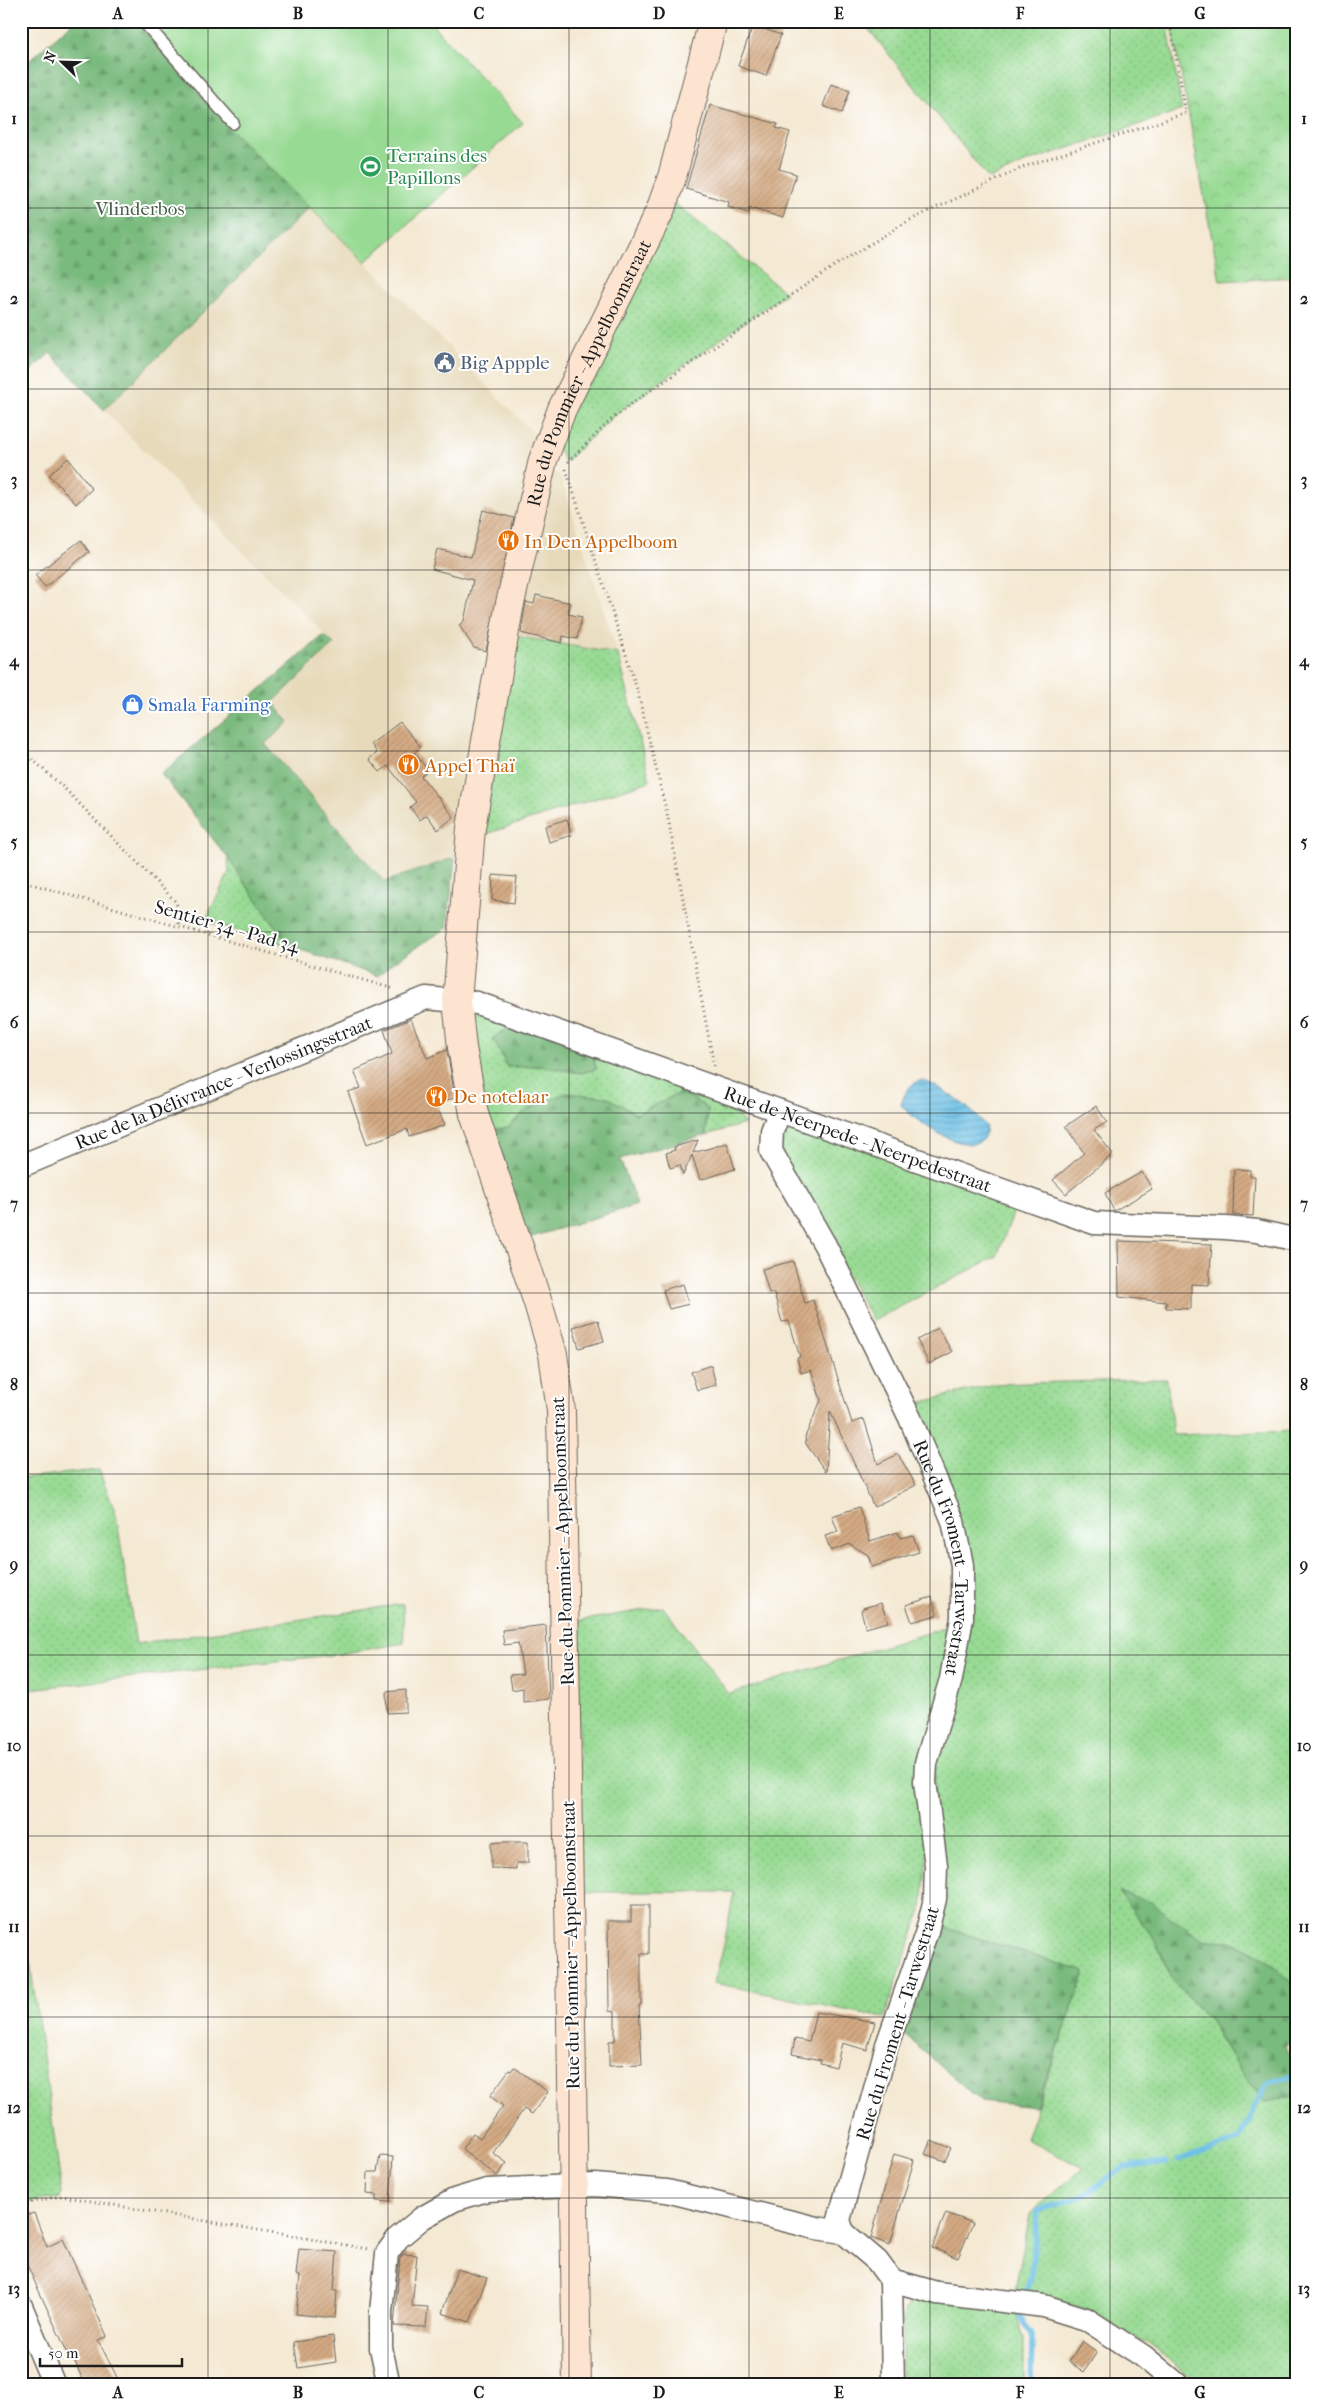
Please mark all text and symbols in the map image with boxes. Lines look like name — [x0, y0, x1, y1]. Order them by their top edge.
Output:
text: A — [112, 4, 124, 23]
text: B — [293, 4, 303, 23]
text: C — [474, 4, 485, 23]
text: D — [653, 4, 665, 23]
text: E — [834, 4, 844, 23]
text: F — [1015, 4, 1025, 23]
text: G — [1194, 4, 1206, 23]
north arrow — [38, 38, 88, 88]
text: N — [41, 49, 61, 65]
text: 1 — [11, 109, 17, 128]
text: 1 — [1301, 109, 1307, 128]
place label: Terrains des Papillons — [387, 145, 487, 189]
sports icon: Terrains des Papillons — [359, 154, 383, 178]
park label: Vlinderbos — [95, 198, 184, 220]
street label: Rue du Pommier - Appelboomstraat — [523, 236, 656, 509]
text: 2 — [10, 289, 18, 308]
text: 2 — [1300, 289, 1308, 308]
public building icon: Big Appple — [432, 350, 456, 374]
place label: Big Appple — [460, 352, 550, 374]
text: 3 — [11, 470, 17, 490]
text: 3 — [1301, 470, 1307, 490]
restaurant icon: In Den Appelboom — [496, 529, 520, 553]
place label: In Den Appelboom — [524, 531, 678, 553]
text: 4 — [8, 651, 20, 671]
text: 4 — [1298, 651, 1310, 671]
shop icon: Smala Farming — [120, 692, 144, 716]
place label: Smala Farming — [148, 694, 271, 716]
restaurant icon: Appel Thaï — [397, 753, 421, 777]
place label: Appel Thaï — [424, 755, 515, 777]
text: 5 — [11, 832, 18, 851]
text: 5 — [1301, 832, 1308, 851]
street label: Sentier 34 - Pad 34 — [152, 896, 302, 958]
street label: Rue de la Délivrance - Verlossingsstraat — [72, 1011, 376, 1154]
text: 6 — [10, 1013, 19, 1032]
text: 6 — [1300, 1013, 1309, 1032]
street label: Rue de Neerpede - Neerpedestraat — [721, 1082, 995, 1198]
restaurant icon: De notelaar — [425, 1084, 449, 1108]
place label: De notelaar — [453, 1086, 549, 1108]
text: 7 — [9, 1194, 18, 1213]
text: 7 — [1299, 1194, 1308, 1213]
text: 8 — [10, 1375, 18, 1394]
text: 8 — [1300, 1375, 1308, 1394]
street label: Rue du Pommier - Appelboomstraat — [547, 1396, 579, 1686]
street label: Rue du Froment - Tarwestraat — [908, 1437, 972, 1678]
text: 9 — [9, 1555, 18, 1575]
text: 9 — [1299, 1555, 1308, 1575]
text: 10 — [7, 1736, 21, 1755]
text: 10 — [1297, 1736, 1311, 1755]
street label: Rue du Pommier - Appelboomstraat — [557, 1800, 585, 2090]
street label: Rue du Froment - Tarwestraat — [852, 1903, 944, 2143]
text: 11 — [8, 1917, 20, 1936]
text: 11 — [1298, 1917, 1310, 1936]
text: 12 — [7, 2098, 21, 2117]
text: 12 — [1297, 2098, 1311, 2117]
text: 13 — [8, 2279, 20, 2299]
text: 13 — [1298, 2279, 1310, 2299]
scale bar — [40, 2336, 182, 2368]
text: 50 m — [48, 2344, 79, 2362]
text: A — [112, 2383, 124, 2402]
text: B — [293, 2383, 303, 2402]
text: C — [474, 2383, 485, 2402]
text: D — [653, 2383, 665, 2402]
text: E — [834, 2383, 844, 2402]
text: F — [1015, 2383, 1025, 2402]
text: G — [1194, 2383, 1206, 2402]

